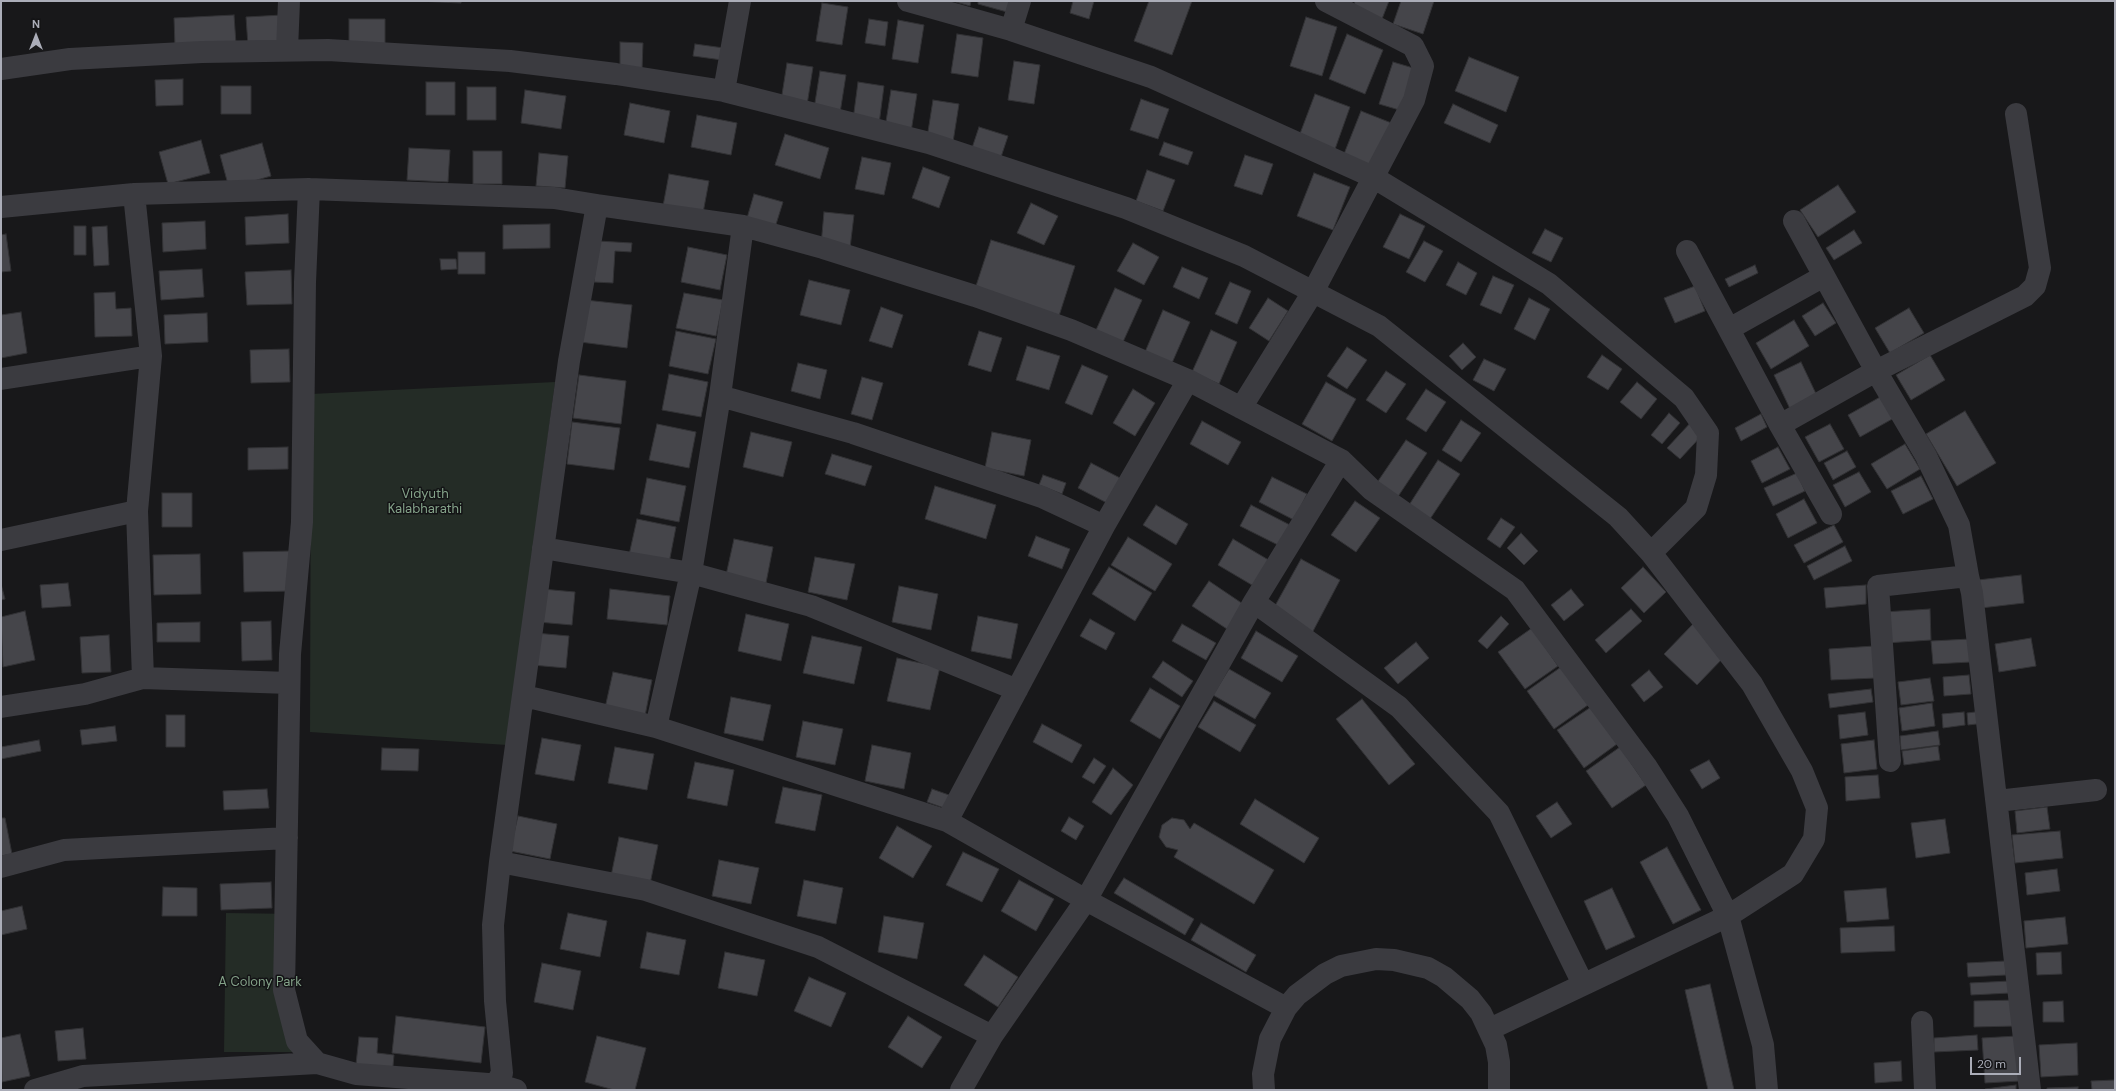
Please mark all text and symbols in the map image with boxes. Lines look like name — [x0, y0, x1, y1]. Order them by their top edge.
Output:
north arrow — [16, 16, 56, 56]
text: N — [32, 17, 40, 31]
park label: Vidyuth Kalabharathi — [388, 487, 462, 518]
park label: A Colony Park — [218, 975, 302, 991]
scale bar — [1972, 1049, 2023, 1075]
text: 20 m — [1977, 1056, 2006, 1072]

